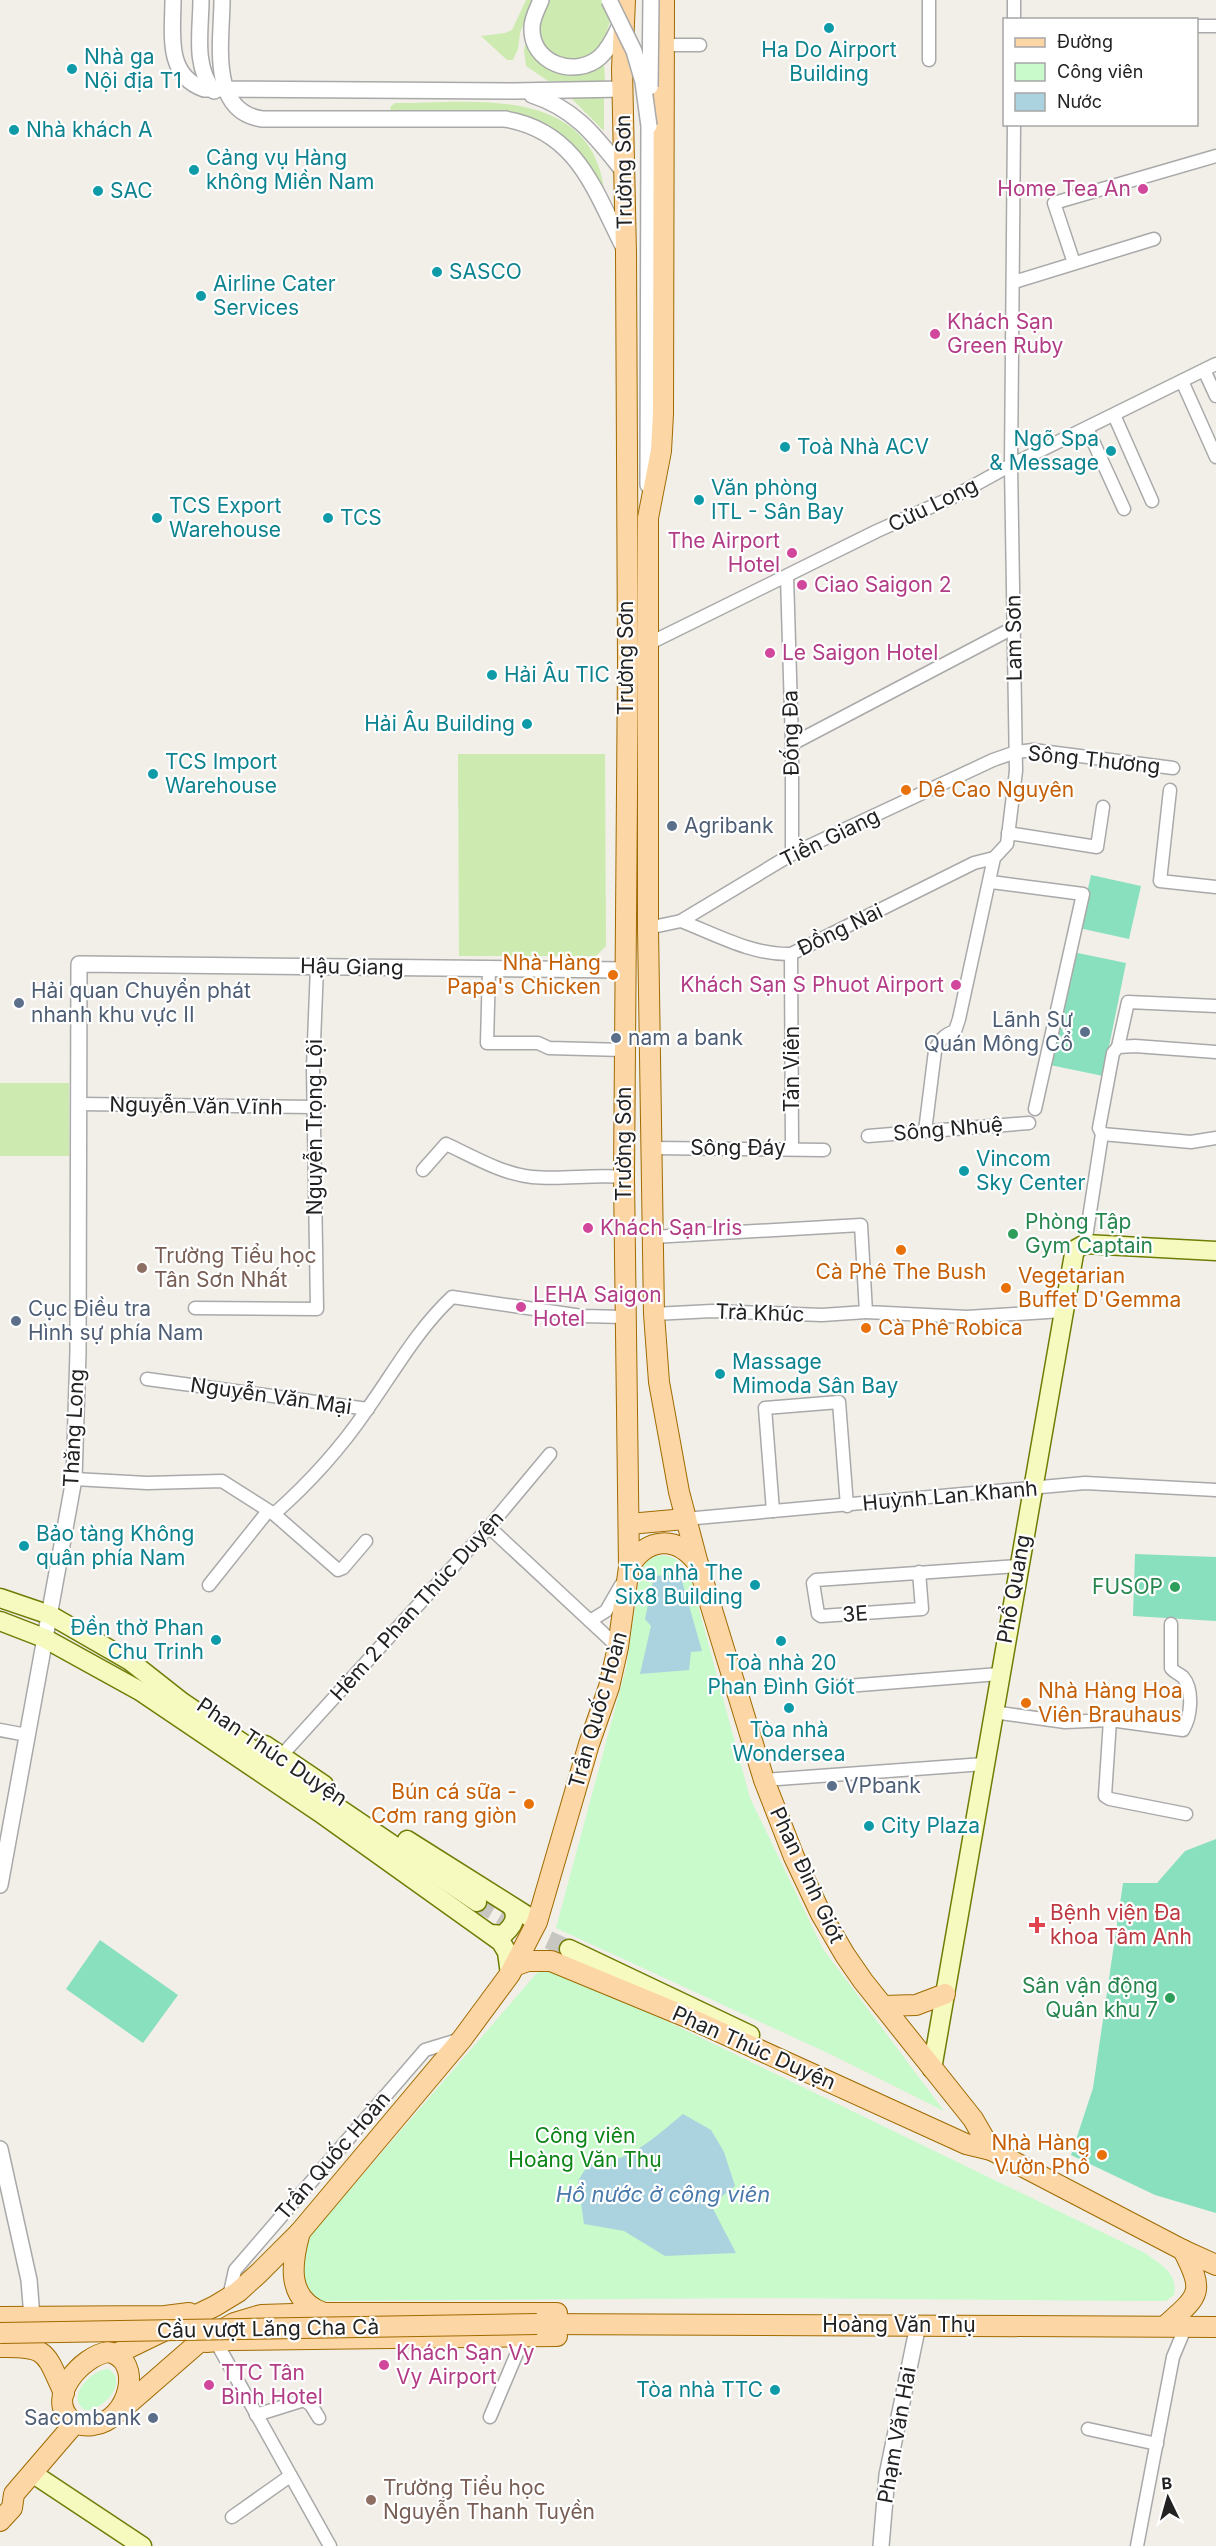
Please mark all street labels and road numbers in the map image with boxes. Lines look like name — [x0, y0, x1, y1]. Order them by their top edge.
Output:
street label: Trường Sơn — [610, 114, 637, 230]
street label: Cửu Long — [884, 472, 982, 537]
street label: Lam Sơn — [1000, 595, 1027, 681]
street label: Trường Sơn — [613, 601, 638, 715]
street label: Đống Đa — [777, 690, 804, 776]
street label: Sông Thương — [1026, 740, 1162, 779]
street label: Tiền Giang — [776, 803, 883, 872]
street label: Đồng Nai — [793, 898, 886, 961]
street label: Hậu Giang — [300, 953, 404, 980]
street label: Tản Viên — [779, 1026, 804, 1112]
street label: Nguyễn Trọng Lội — [302, 1039, 327, 1215]
street label: Trường Sơn — [611, 1087, 636, 1201]
street label: Nguyễn Văn Vĩnh — [109, 1091, 283, 1120]
street label: Sông Nhuệ — [892, 1111, 1004, 1146]
street label: Sông Đáy — [690, 1135, 786, 1160]
street label: Trà Khúc — [715, 1298, 805, 1327]
street label: Thăng Long — [58, 1368, 89, 1488]
street label: Nguyễn Văn Mại — [189, 1372, 353, 1419]
street label: Huỳnh Lan Khanh — [861, 1475, 1039, 1516]
street label: Hẻm 2 Phan Thúc Duyện — [325, 1506, 508, 1706]
street label: Phổ Quang — [992, 1533, 1035, 1645]
street label: 3E — [841, 1600, 869, 1627]
street label: Trần Quốc Hoàn — [563, 1629, 632, 1791]
street label: Phan Thúc Duyện — [192, 1692, 352, 1811]
street label: Phan Đình Giót — [765, 1803, 850, 1947]
street label: Phan Thúc Duyện — [669, 2000, 840, 2095]
street label: Trần Quốc Hoàn — [270, 2086, 395, 2225]
street label: Hoàng Văn Thụ — [822, 2312, 976, 2337]
street label: Cầu vượt Lăng Cha Cả — [157, 2314, 379, 2343]
street label: Phạm Văn Hai — [872, 2365, 921, 2505]

